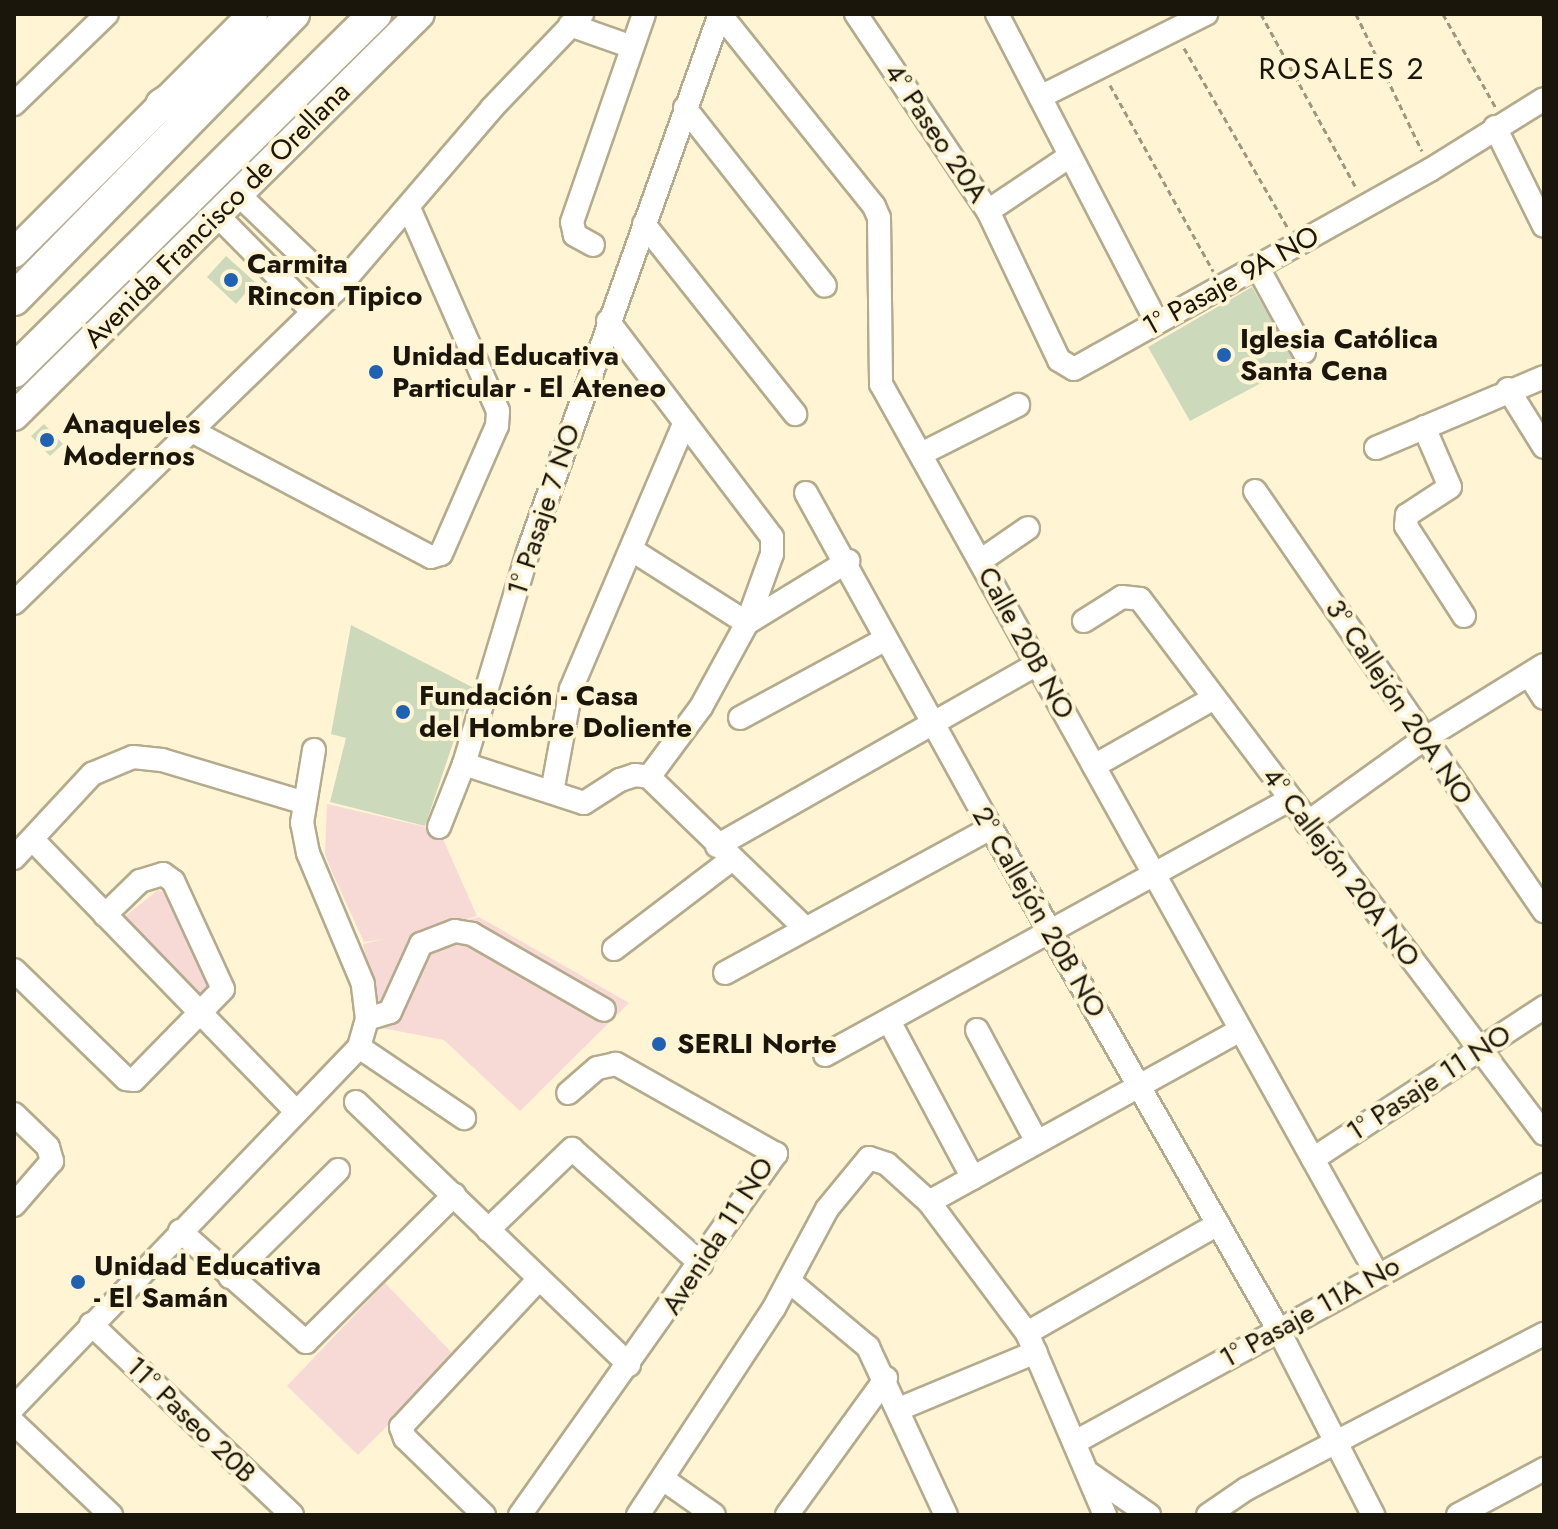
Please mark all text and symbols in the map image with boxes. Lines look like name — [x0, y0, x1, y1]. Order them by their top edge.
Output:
district label: ROSALES 2 — [1258, 51, 1426, 87]
street label: 4° Paseo 20A — [877, 57, 995, 209]
street label: Avenida Francisco de Orellana — [77, 75, 357, 355]
street label: 1º Pasaje 9A NO — [1137, 219, 1325, 343]
place label: Carmita Rincon Tipico — [247, 247, 423, 313]
marker: Carmita Rincon Tipico — [222, 271, 240, 289]
place label: Iglesia Católica Santa Cena — [1240, 322, 1438, 388]
place label: Unidad Educativa Particular - El Ateneo — [392, 339, 666, 405]
marker: Iglesia Católica Santa Cena — [1215, 346, 1233, 364]
marker: Unidad Educativa Particular - El Ateneo — [367, 363, 385, 381]
place label: Anaqueles Modernos — [63, 407, 201, 473]
street label: 1° Pasaje 7 NO — [500, 420, 588, 600]
marker: Anaqueles Modernos — [38, 431, 56, 449]
street label: Calle 20B NO — [970, 561, 1082, 725]
street label: 3° Callejón 20A NO — [1318, 593, 1480, 811]
place label: Fundación - Casa del Hombre Doliente — [419, 679, 692, 745]
marker: Fundación - Casa del Hombre Doliente — [394, 703, 412, 721]
street label: 4° Callejón 20A NO — [1255, 761, 1427, 973]
street label: 2° Callejón 20B NO — [965, 801, 1113, 1023]
street label: 1° Pasaje 11 NO — [1341, 1018, 1517, 1148]
place label: SERLI Norte — [677, 1027, 837, 1061]
marker: SERLI Norte — [648, 1033, 670, 1055]
street label: Avenida 11 NO — [655, 1151, 781, 1321]
place label: Unidad Educativa - El Samán — [94, 1249, 321, 1315]
street label: 1° Pasaje 11A No — [1214, 1249, 1406, 1375]
marker: Unidad Educativa - El Samán — [69, 1273, 87, 1291]
street label: 11° Paseo 20B — [119, 1350, 263, 1490]

